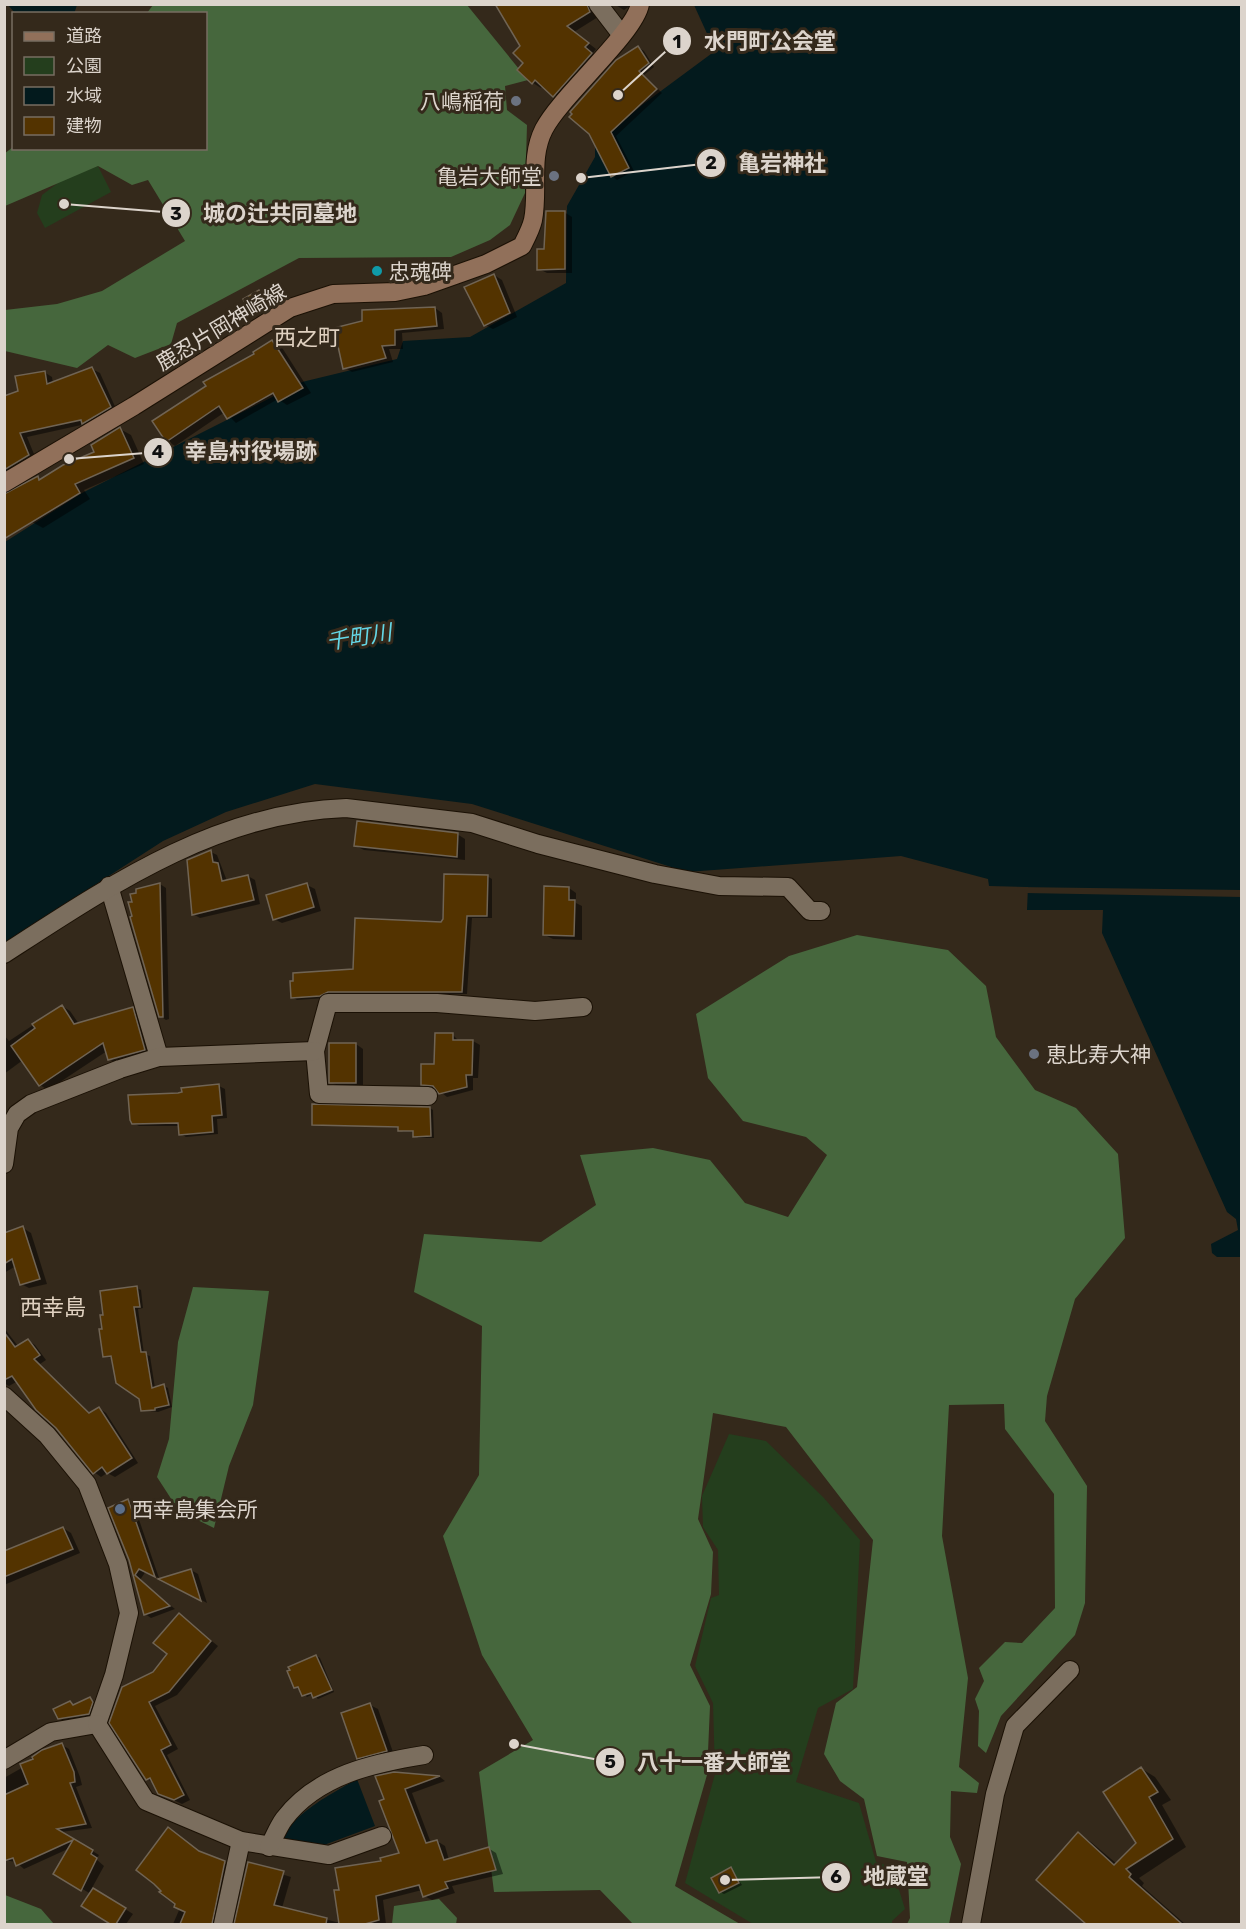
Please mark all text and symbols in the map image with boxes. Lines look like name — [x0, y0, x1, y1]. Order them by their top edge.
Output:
legend — [12, 12, 207, 150]
callout: 水門町公会堂 — [662, 21, 848, 61]
text: 道路 — [66, 25, 102, 47]
text: 水門町公会堂 — [704, 28, 836, 55]
text: 1 — [673, 31, 681, 53]
text: 公園 — [66, 55, 102, 77]
text: 水域 — [66, 85, 102, 107]
place label: 八嶋稲荷 — [420, 89, 504, 114]
marker: 八嶋稲荷 — [509, 94, 523, 108]
text: 建物 — [66, 115, 102, 137]
callout: 亀岩神社 — [696, 143, 838, 183]
text: 亀岩神社 — [738, 150, 826, 177]
text: 2 — [705, 152, 717, 174]
place label: 亀岩大師堂 — [437, 164, 542, 189]
marker: 亀岩大師堂 — [547, 169, 561, 183]
callout: 城の辻共同墓地 — [161, 193, 369, 233]
text: 城の辻共同墓地 — [203, 200, 357, 227]
text: 3 — [170, 203, 182, 225]
place label: 忠魂碑 — [389, 259, 452, 284]
marker: 忠魂碑 — [370, 264, 384, 278]
street label: 鹿忍片岡神崎線 — [152, 278, 290, 376]
district label: 西之町 — [274, 324, 340, 351]
callout: 幸島村役場跡 — [143, 432, 329, 472]
text: 幸島村役場跡 — [185, 438, 317, 465]
text: 4 — [152, 441, 164, 463]
water label: 千町川 — [324, 618, 396, 655]
place label: 恵比寿大神 — [1046, 1042, 1151, 1067]
marker: 恵比寿大神 — [1027, 1047, 1041, 1061]
district label: 西幸島 — [20, 1294, 86, 1321]
place label: 西幸島集会所 — [132, 1497, 258, 1522]
marker: 西幸島集会所 — [113, 1502, 127, 1516]
callout: 八十一番大師堂 — [595, 1742, 803, 1782]
text: 八十一番大師堂 — [637, 1749, 791, 1776]
text: 5 — [604, 1751, 616, 1773]
callout: 地蔵堂 — [821, 1857, 941, 1897]
text: 地蔵堂 — [863, 1863, 929, 1890]
text: 6 — [830, 1866, 842, 1888]

